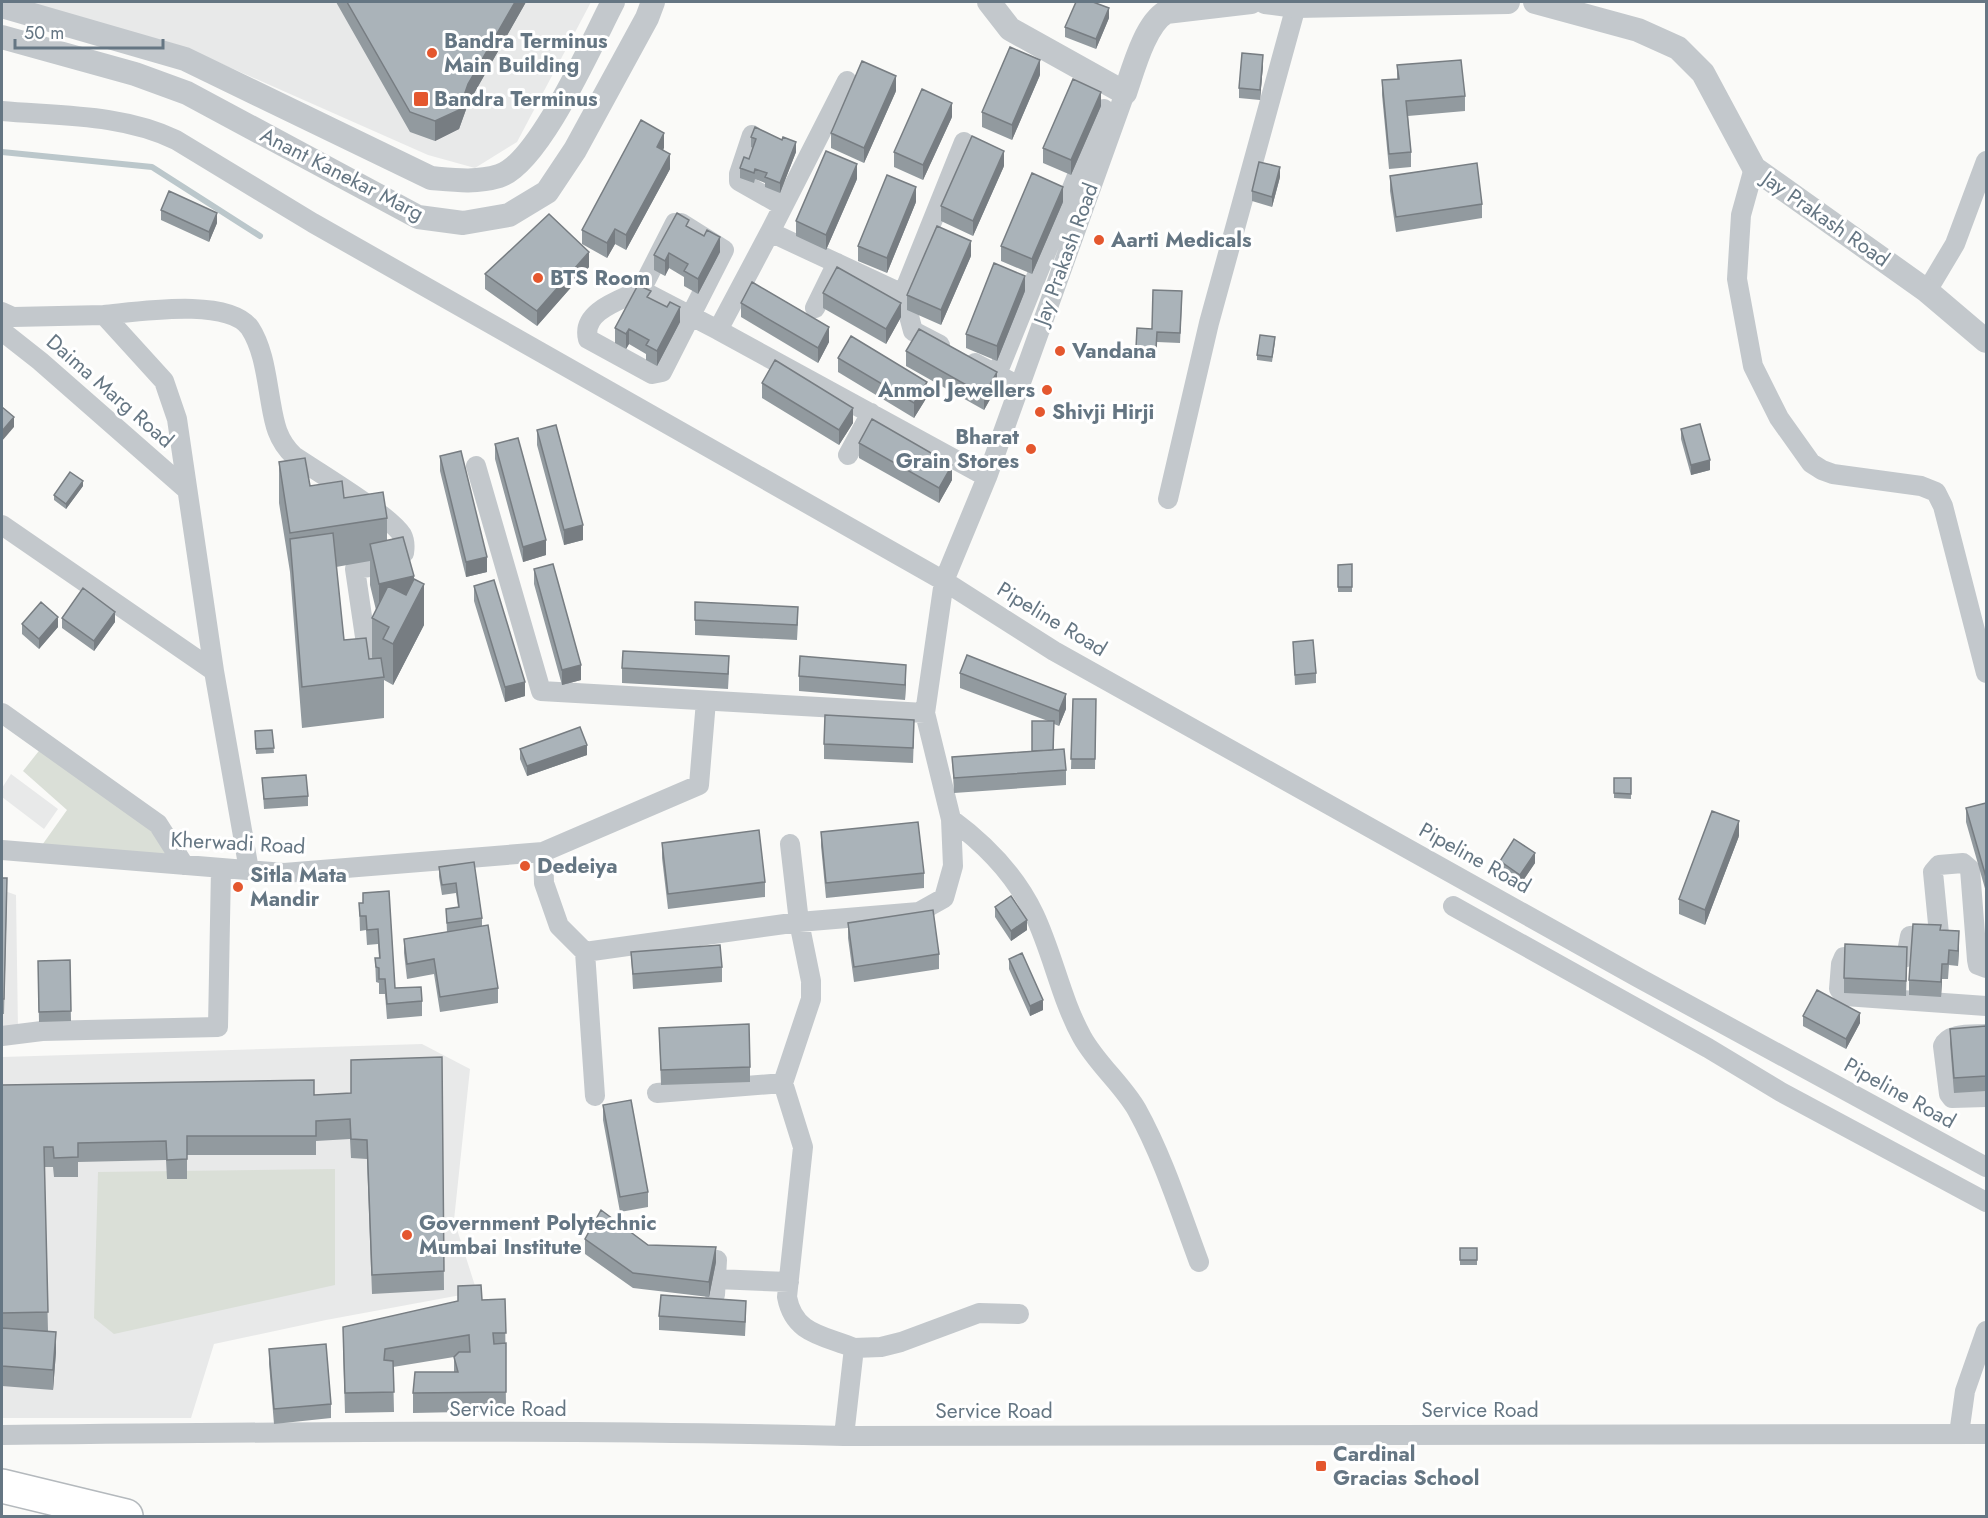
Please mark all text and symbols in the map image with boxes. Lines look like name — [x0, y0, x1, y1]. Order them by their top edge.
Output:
scale bar — [15, 12, 164, 50]
text: 50 m — [24, 20, 64, 46]
place label: Bandra Terminus Main Building — [444, 26, 608, 80]
marker: Bandra Terminus Main Building — [425, 46, 439, 60]
place label: Bandra Terminus — [434, 84, 598, 114]
marker: Bandra Terminus — [412, 90, 430, 108]
street label: Anant Kanekar Marg — [255, 120, 429, 228]
street label: Jay Prakash Road — [1754, 162, 1896, 274]
street label: Jay Prakash Road — [1025, 179, 1106, 332]
place label: Aarti Medicals — [1110, 225, 1252, 255]
marker: Aarti Medicals — [1092, 233, 1106, 247]
place label: BTS Room — [550, 263, 650, 293]
marker: BTS Room — [531, 271, 545, 285]
street label: Daima Marg Road — [40, 327, 180, 455]
place label: Vandana — [1071, 336, 1156, 366]
marker: Vandana — [1053, 344, 1067, 358]
place label: Anmol Jewellers — [877, 375, 1035, 405]
marker: Anmol Jewellers — [1040, 383, 1054, 397]
place label: Shivji Hirji — [1052, 397, 1154, 427]
marker: Shivji Hirji — [1033, 405, 1047, 419]
place label: Bharat Grain Stores — [896, 422, 1019, 476]
marker: Bharat Grain Stores — [1024, 442, 1038, 456]
street label: Pipeline Road — [991, 574, 1113, 664]
street label: Pipeline Road — [1414, 815, 1536, 901]
street label: Kherwadi Road — [170, 824, 306, 862]
place label: Dedeiya — [537, 851, 617, 881]
marker: Dedeiya — [518, 859, 532, 873]
place label: Sitla Mata Mandir — [250, 860, 347, 914]
marker: Sitla Mata Mandir — [231, 880, 245, 894]
street label: Pipeline Road — [1839, 1050, 1961, 1136]
place label: Government Polytechnic Mumbai Institute — [419, 1208, 657, 1262]
marker: Government Polytechnic Mumbai Institute — [400, 1228, 414, 1242]
street label: Service Road — [449, 1394, 567, 1424]
street label: Service Road — [1421, 1395, 1539, 1425]
street label: Service Road — [935, 1396, 1053, 1426]
place label: Cardinal Gracias School — [1333, 1439, 1479, 1493]
marker: Cardinal Gracias School — [1314, 1459, 1328, 1473]

